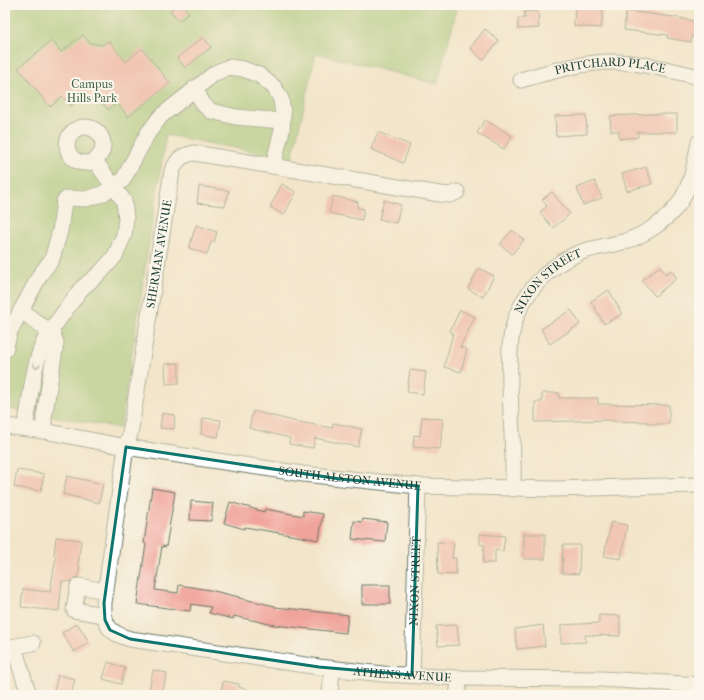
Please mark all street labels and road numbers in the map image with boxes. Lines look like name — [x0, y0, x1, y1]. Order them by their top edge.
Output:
street label: PRITCHARD PLACE — [553, 55, 667, 77]
street label: SHERMAN AVENUE — [143, 199, 175, 309]
street label: NIXON STREET — [511, 245, 584, 316]
street label: SOUTH ALSTON AVENUE — [278, 463, 422, 493]
street label: NIXON STREET — [407, 535, 423, 626]
street label: ATHENS AVENUE — [352, 664, 452, 685]

